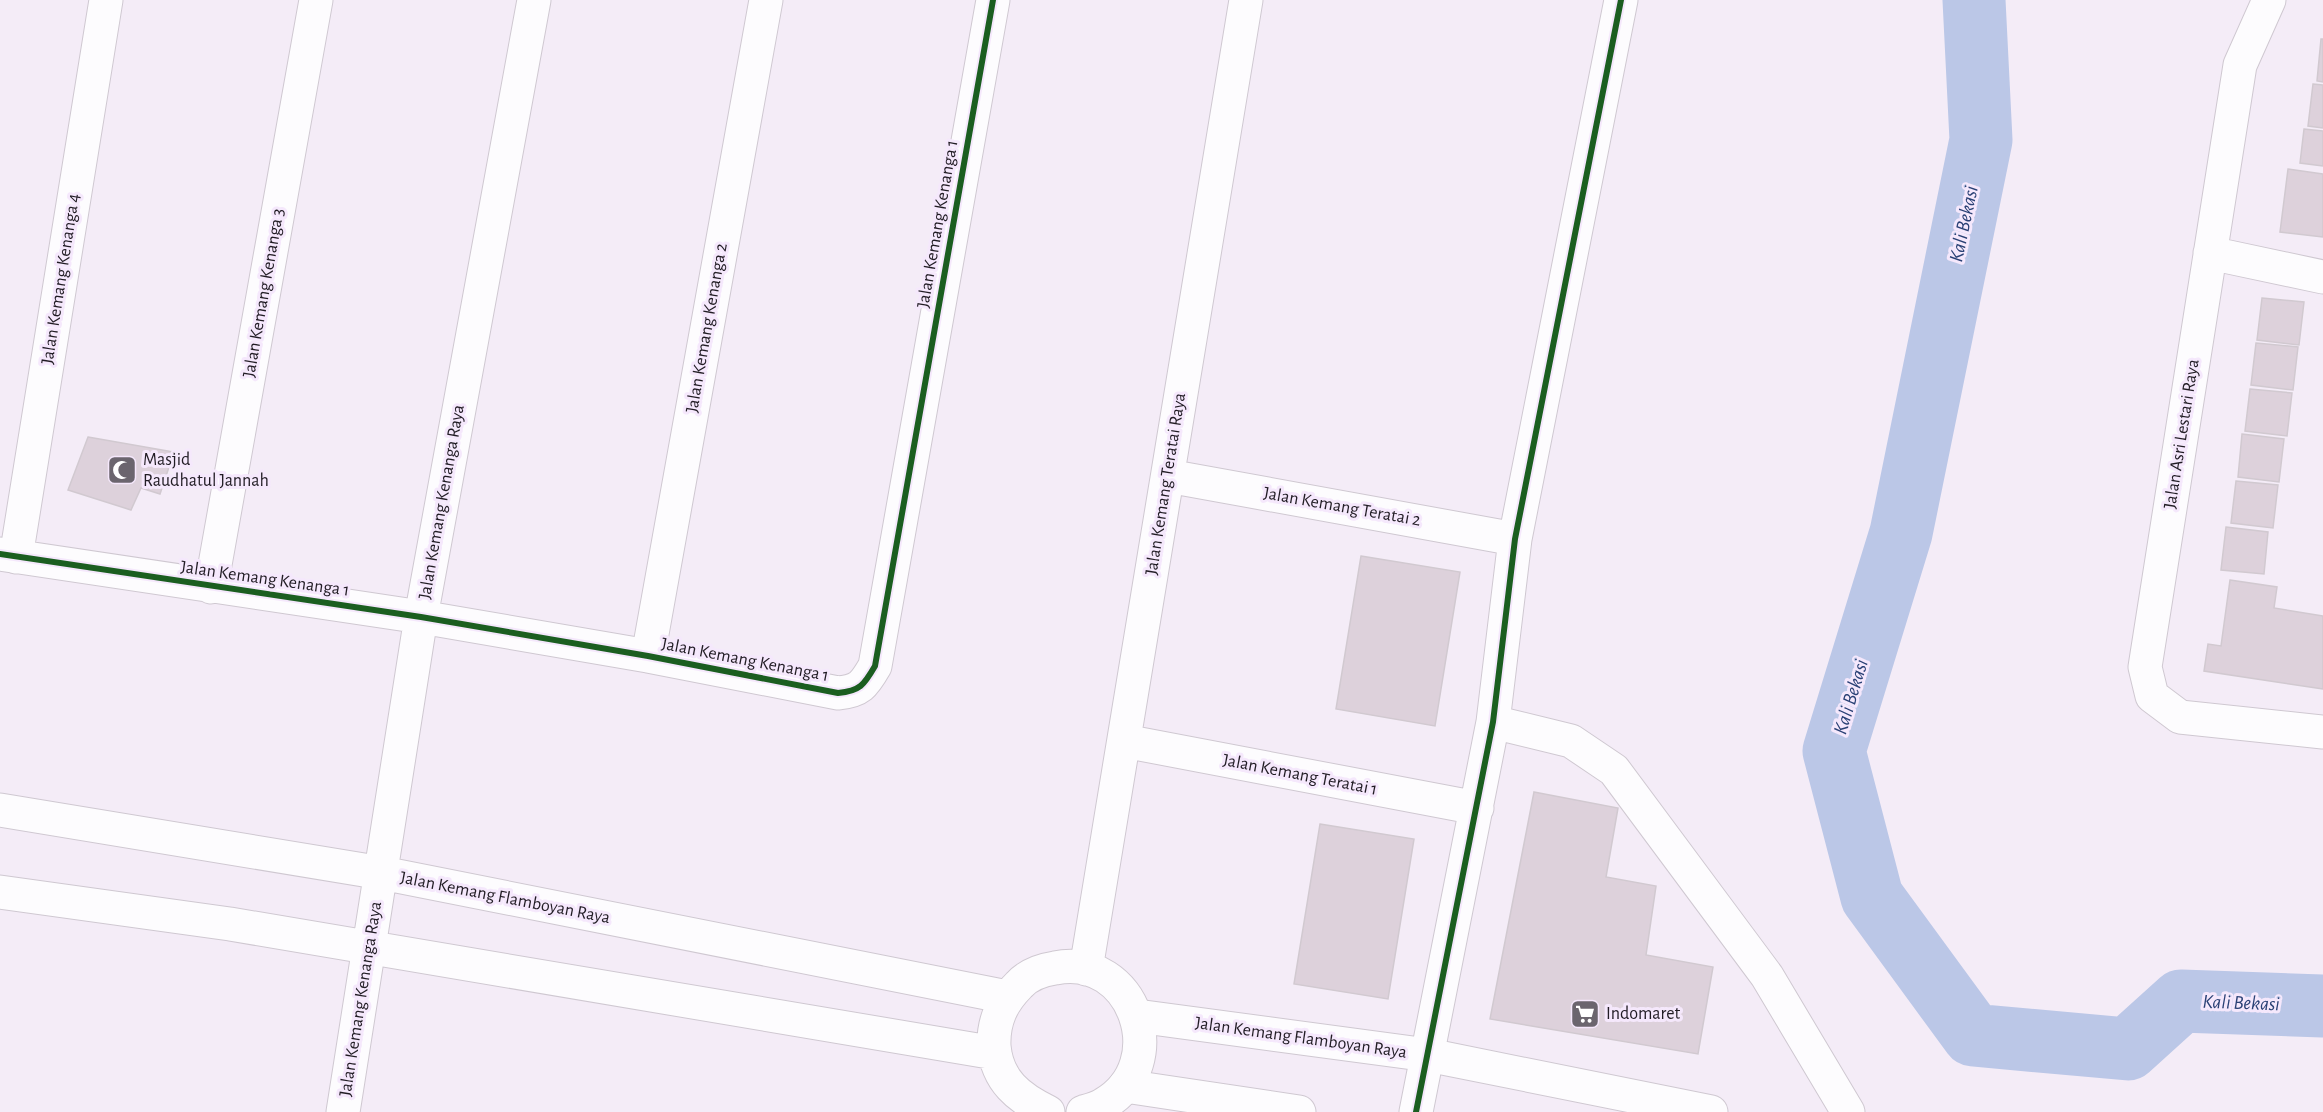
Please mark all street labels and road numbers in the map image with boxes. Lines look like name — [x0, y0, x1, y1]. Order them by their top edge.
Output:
street label: Jalan Kemang Kenanga 1 — [914, 139, 962, 309]
street label: Jalan Kemang Kenanga 4 — [39, 192, 83, 366]
street label: Jalan Kemang Kenanga 3 — [240, 207, 288, 379]
street label: Jalan Kemang Kenanga 2 — [683, 242, 731, 414]
street label: Jalan Asri Lestari Raya — [2161, 358, 2203, 510]
street label: Jalan Kemang Teratai Raya — [1143, 392, 1189, 576]
street label: Jalan Kemang Kenanga Raya — [416, 403, 468, 601]
street label: Jalan Kemang Teratai 2 — [1262, 484, 1422, 530]
street label: Jalan Kemang Kenanga 1 — [180, 558, 350, 600]
street label: Jalan Kemang Kenanga 1 — [660, 635, 830, 685]
street label: Jalan Kemang Teratai 1 — [1221, 751, 1379, 799]
street label: Jalan Kemang Flamboyan Raya — [398, 869, 612, 927]
street label: Jalan Kemang Kenanga Raya — [337, 900, 385, 1098]
street label: Jalan Kemang Flamboyan Raya — [1194, 1014, 1408, 1062]

